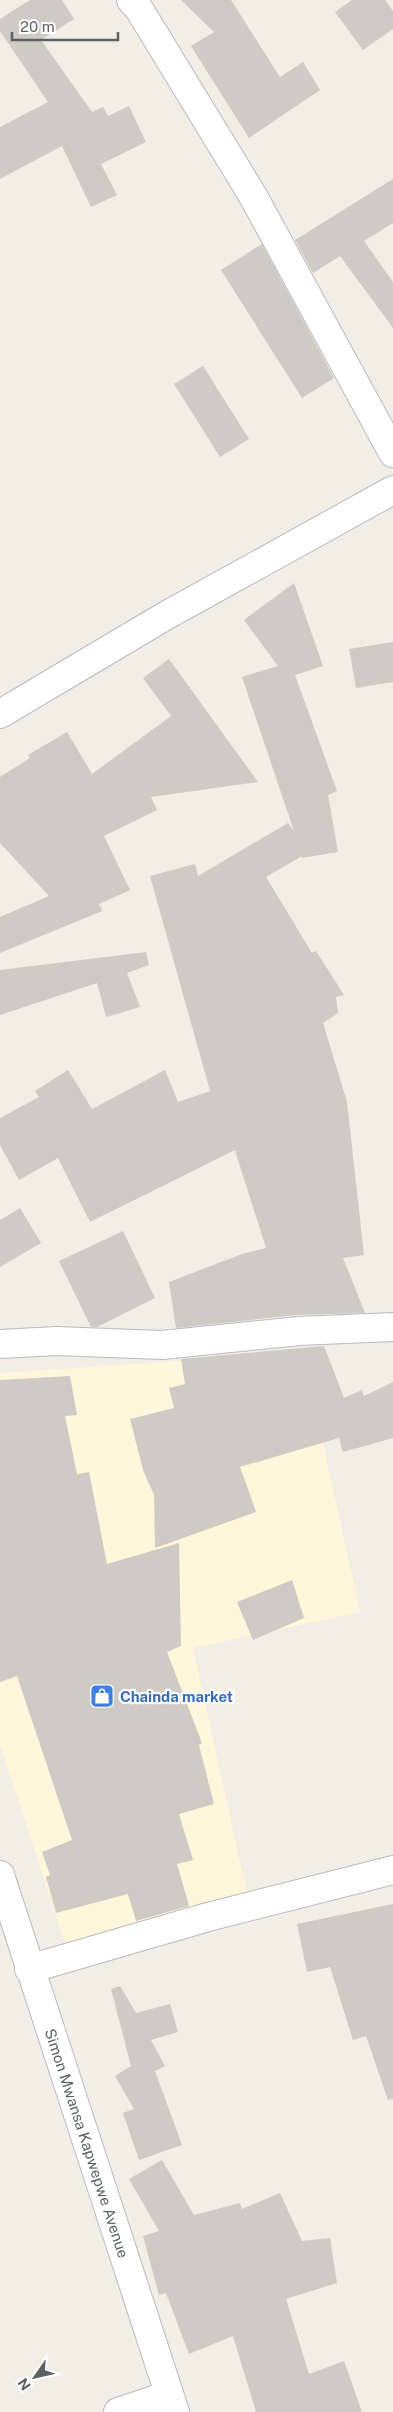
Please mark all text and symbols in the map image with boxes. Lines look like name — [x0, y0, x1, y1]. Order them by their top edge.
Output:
scale bar — [12, 10, 119, 42]
text: 20 m — [20, 18, 55, 35]
shop icon: Chainda market — [89, 1683, 115, 1709]
place label: Chainda market — [120, 1688, 233, 1705]
street label: Simon Mwansa Kapwepwe Avenue — [42, 2026, 133, 2260]
north arrow — [10, 2352, 60, 2402]
text: N — [15, 2375, 34, 2393]

